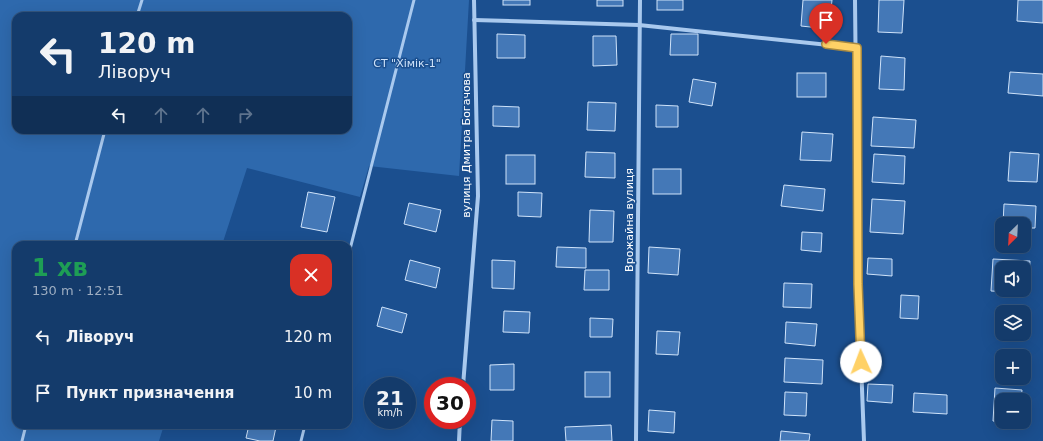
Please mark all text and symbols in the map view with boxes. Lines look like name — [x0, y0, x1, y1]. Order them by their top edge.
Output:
pin — [809, 3, 843, 44]
icon: arrive — [815, 9, 837, 31]
text: 120 m — [98, 27, 195, 60]
icon: left — [32, 28, 84, 80]
park label: СТ "Хімік-1" — [373, 57, 441, 70]
text: Ліворуч — [98, 61, 171, 82]
street label: вулиця Дмитра Богачова — [460, 72, 473, 218]
icon: left — [108, 104, 130, 126]
icon: ahead — [150, 104, 172, 126]
icon: ahead — [192, 104, 214, 126]
icon: right — [234, 104, 256, 126]
street label: Врожайна вулиця — [623, 168, 636, 272]
north arrow — [995, 217, 1031, 253]
map controls — [995, 217, 1031, 429]
text: 1 хв — [32, 254, 88, 282]
button: close — [290, 254, 332, 296]
button: sound — [995, 261, 1031, 297]
text: 130 m · 12:51 — [32, 283, 123, 298]
button: layers — [995, 305, 1031, 341]
icon: left — [32, 326, 54, 348]
text: Ліворуч — [66, 328, 134, 346]
text: 120 m — [284, 328, 332, 346]
position arrow — [840, 341, 882, 383]
button: + — [995, 349, 1031, 385]
speed limit sign: 30 — [424, 377, 476, 429]
icon: arrive — [32, 382, 54, 404]
text: Пункт призначення — [66, 384, 234, 402]
text: 10 m — [294, 384, 332, 402]
text: 21 — [376, 386, 404, 410]
button: − — [995, 393, 1031, 429]
text: km/h — [377, 407, 403, 418]

